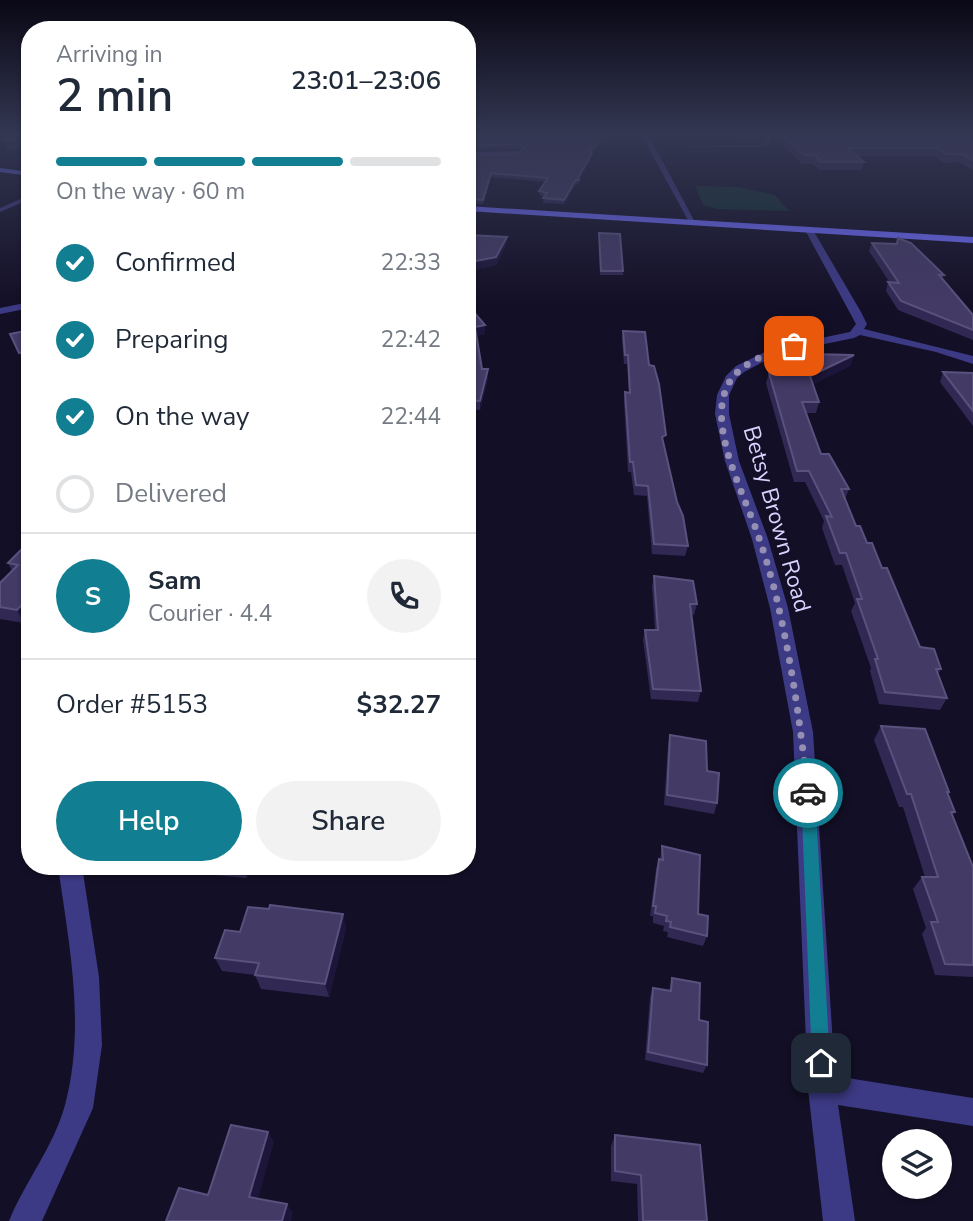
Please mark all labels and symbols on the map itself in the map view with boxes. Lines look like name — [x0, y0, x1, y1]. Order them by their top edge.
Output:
pin — [764, 316, 824, 376]
street label: Betsy Brown Road — [736, 422, 818, 616]
courier — [773, 758, 843, 828]
pin — [791, 1033, 851, 1093]

